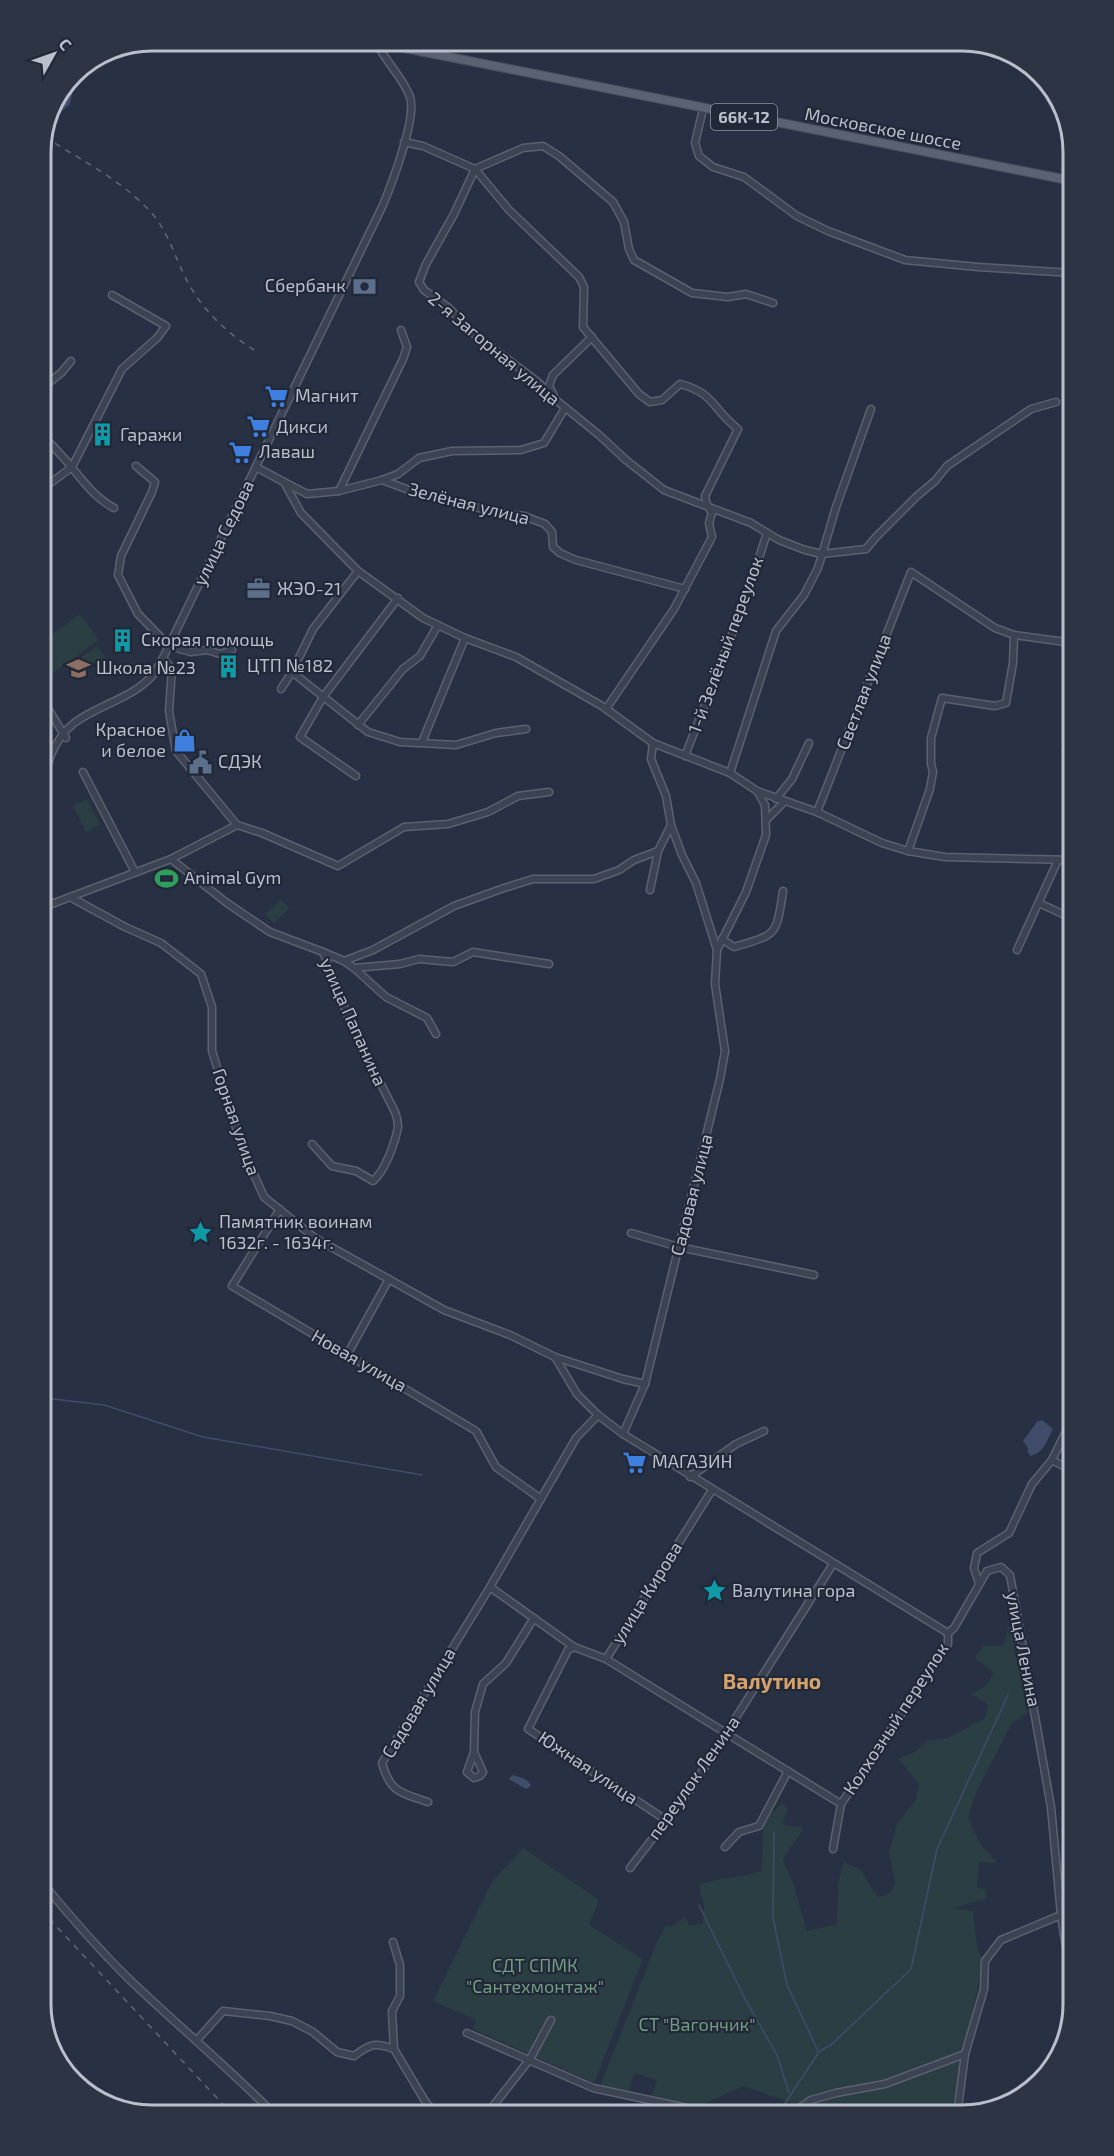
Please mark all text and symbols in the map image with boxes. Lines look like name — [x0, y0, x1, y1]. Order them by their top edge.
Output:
north arrow — [24, 24, 84, 84]
text: С — [56, 34, 76, 54]
street label: Московское шоссе — [803, 102, 963, 154]
road number: 66К-12 — [711, 104, 777, 130]
bank icon: Сбербанк — [351, 273, 377, 299]
place label: Сбербанк — [265, 274, 346, 296]
street label: 2-я Загорная улица — [424, 287, 565, 410]
supermarket icon: Магнит — [264, 383, 290, 409]
place label: Магнит — [295, 384, 359, 406]
supermarket icon: Дикси — [245, 414, 271, 440]
place label: Дикси — [276, 415, 328, 437]
building icon: Гаражи — [89, 422, 115, 448]
place label: Гаражи — [120, 423, 182, 445]
supermarket icon: Лаваш — [228, 439, 254, 465]
place label: Лаваш — [259, 440, 315, 462]
street label: улица Седова — [188, 476, 258, 589]
street label: Зелёная улица — [406, 477, 532, 529]
street label: 1-й Зелёный переулок — [683, 553, 767, 736]
office icon: ЖЭО-21 — [246, 576, 272, 602]
place label: ЖЭО-21 — [277, 577, 341, 599]
building icon: Скорая помощь — [110, 627, 136, 653]
place label: Скорая помощь — [141, 628, 274, 650]
street label: Светлая улица — [831, 631, 895, 753]
building icon: ЦТП №182 — [216, 653, 242, 679]
place label: ЦТП №182 — [247, 654, 333, 676]
school or university icon: Школа №23 — [65, 655, 91, 681]
place label: Школа №23 — [96, 656, 196, 678]
place label: Красное и белое — [95, 718, 166, 761]
shop icon: Красное и белое — [171, 727, 197, 753]
public building icon: СДЭК — [187, 749, 213, 775]
place label: СДЭК — [218, 750, 262, 772]
sports icon: Animal Gym — [153, 865, 179, 891]
place label: Animal Gym — [184, 866, 281, 888]
street label: улица Папанина — [316, 954, 392, 1089]
street label: Горная улица — [208, 1065, 266, 1178]
street label: Садовая улица — [665, 1131, 717, 1258]
place label: Памятник воинам 1632г. - 1634г. — [219, 1210, 372, 1253]
place icon: Памятник воинам 1632г. - 1634г. — [188, 1219, 214, 1245]
street label: Новая улица — [308, 1324, 411, 1396]
supermarket icon: МАГАЗИН — [621, 1449, 647, 1475]
place label: МАГАЗИН — [652, 1450, 732, 1472]
street label: улица Кирова — [606, 1537, 686, 1648]
place icon: Валутина гора — [701, 1578, 727, 1604]
place label: Валутина гора — [732, 1579, 855, 1601]
street label: улица Ленина — [1002, 1589, 1046, 1708]
street label: Колхозный переулок — [838, 1638, 953, 1799]
street label: Садовая улица — [377, 1643, 460, 1762]
district label: Валутино — [723, 1668, 821, 1693]
street label: переулок Ленина — [642, 1711, 744, 1844]
street label: Южная улица — [535, 1726, 643, 1809]
park label: СДТ СПМК "Сантехмонтаж" — [466, 1954, 604, 1997]
park label: СТ "Вагончик" — [638, 2013, 756, 2035]

